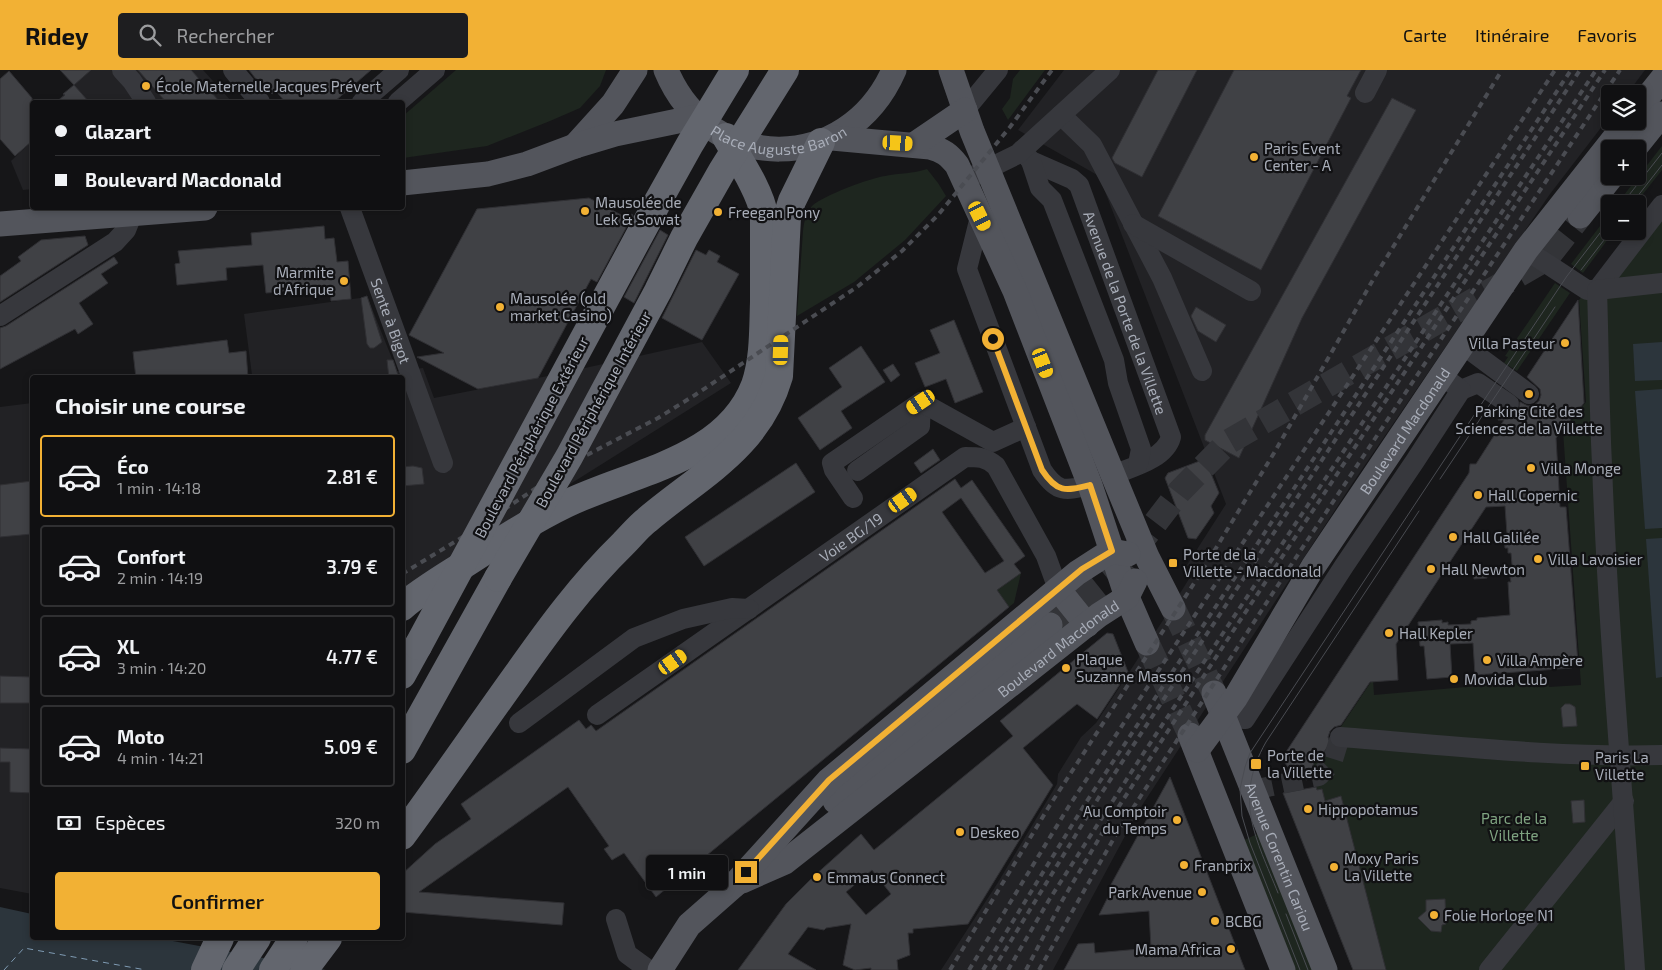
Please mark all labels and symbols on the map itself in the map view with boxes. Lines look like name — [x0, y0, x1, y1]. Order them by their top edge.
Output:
place label: École Maternelle Jacques Prévert — [156, 77, 381, 95]
marker: École Maternelle Jacques Prévert — [140, 80, 152, 92]
street label: Place Auguste Baron — [710, 116, 850, 134]
text: Place Auguste Baron — [708, 121, 849, 158]
car — [882, 135, 913, 151]
place label: Paris Event Center - A — [1264, 139, 1341, 174]
marker: Paris Event Center - A — [1248, 151, 1260, 163]
place label: Mausolée de Lek & Sowat — [595, 193, 682, 228]
car — [966, 199, 993, 233]
place label: Freegan Pony — [728, 203, 820, 221]
marker: Mausolée de Lek & Sowat — [579, 205, 591, 217]
marker: Freegan Pony — [712, 206, 724, 218]
street label: Avenue de la Porte de la Villette — [1080, 208, 1171, 417]
place label: Marmite d'Afrique — [273, 263, 334, 298]
marker: Marmite d'Afrique — [338, 275, 350, 287]
street label: Sente à Bigot — [367, 276, 415, 366]
place label: Mausolée (old market Casino) — [510, 289, 612, 324]
marker: Mausolée (old market Casino) — [494, 301, 506, 313]
street label: Boulevard Périphérique Intérieur — [531, 308, 655, 510]
route start — [982, 328, 1004, 350]
street label: Boulevard Périphérique Extérieur — [470, 333, 592, 541]
place label: Villa Pasteur — [1469, 334, 1555, 352]
car — [772, 335, 789, 365]
marker: Villa Pasteur — [1559, 337, 1571, 349]
car — [1030, 346, 1055, 380]
street label: Boulevard Macdonald — [1356, 364, 1453, 498]
car — [904, 387, 937, 417]
marker: Parking Cité des Sciences de la Villette — [1523, 388, 1535, 400]
place label: Parking Cité des Sciences de la Villette — [1455, 402, 1603, 437]
place label: Villa Monge — [1541, 459, 1621, 477]
marker: Villa Monge — [1525, 462, 1537, 474]
car — [886, 485, 919, 515]
place label: Hall Copernic — [1488, 486, 1578, 504]
marker: Hall Copernic — [1472, 489, 1484, 501]
street label: Voie BG/19 — [816, 509, 886, 565]
place label: Hall Galilée — [1463, 528, 1540, 546]
marker: Hall Galilée — [1447, 531, 1459, 543]
place label: Porte de la Villette - Macdonald — [1183, 545, 1321, 580]
place label: Villa Lavoisier — [1548, 550, 1643, 568]
marker: Villa Lavoisier — [1532, 553, 1544, 565]
marker: Porte de la Villette - Macdonald — [1167, 557, 1179, 569]
place label: Hall Newton — [1441, 560, 1525, 578]
marker: Hall Newton — [1425, 563, 1437, 575]
street label: Boulevard Macdonald — [994, 596, 1122, 701]
place label: Hall Kepler — [1399, 624, 1473, 642]
marker: Hall Kepler — [1383, 627, 1395, 639]
car — [656, 647, 689, 677]
place label: Plaque Suzanne Masson — [1076, 650, 1192, 685]
place label: Villa Ampère — [1497, 651, 1583, 669]
marker: Villa Ampère — [1481, 654, 1493, 666]
marker: Plaque Suzanne Masson — [1060, 662, 1072, 674]
place label: Movida Club — [1464, 670, 1548, 688]
marker: Movida Club — [1448, 673, 1460, 685]
place label: Porte de la Villette — [1267, 746, 1332, 781]
place label: Paris La Villette — [1595, 748, 1649, 783]
marker: Porte de la Villette — [1249, 757, 1263, 771]
marker: Paris La Villette — [1579, 760, 1591, 772]
street label: Avenue Corentin Cariou — [1242, 779, 1317, 933]
place label: Hippopotamus — [1318, 800, 1418, 818]
place label: Au Comptoir du Temps — [1083, 802, 1167, 837]
marker: Hippopotamus — [1302, 803, 1314, 815]
park label: Parc de la Villette — [1481, 809, 1547, 844]
marker: Au Comptoir du Temps — [1171, 814, 1183, 826]
place label: Deskeo — [970, 823, 1020, 841]
marker: Deskeo — [954, 826, 966, 838]
place label: Moxy Paris La Villette — [1344, 849, 1419, 884]
callout: 1 min — [646, 854, 728, 890]
place label: Franprix — [1194, 856, 1251, 874]
marker: Franprix — [1178, 859, 1190, 871]
route end — [735, 861, 757, 883]
marker: Moxy Paris La Villette — [1328, 861, 1340, 873]
place label: Emmaus Connect — [827, 868, 945, 886]
marker: Emmaus Connect — [811, 871, 823, 883]
place label: Park Avenue — [1108, 883, 1192, 901]
marker: Park Avenue — [1196, 886, 1208, 898]
place label: Folie Horloge N1 — [1444, 906, 1554, 924]
marker: Folie Horloge N1 — [1428, 909, 1440, 921]
place label: BCBG — [1225, 912, 1262, 930]
marker: BCBG — [1209, 915, 1221, 927]
place label: Mama Africa — [1135, 940, 1221, 958]
marker: Mama Africa — [1225, 943, 1237, 955]

